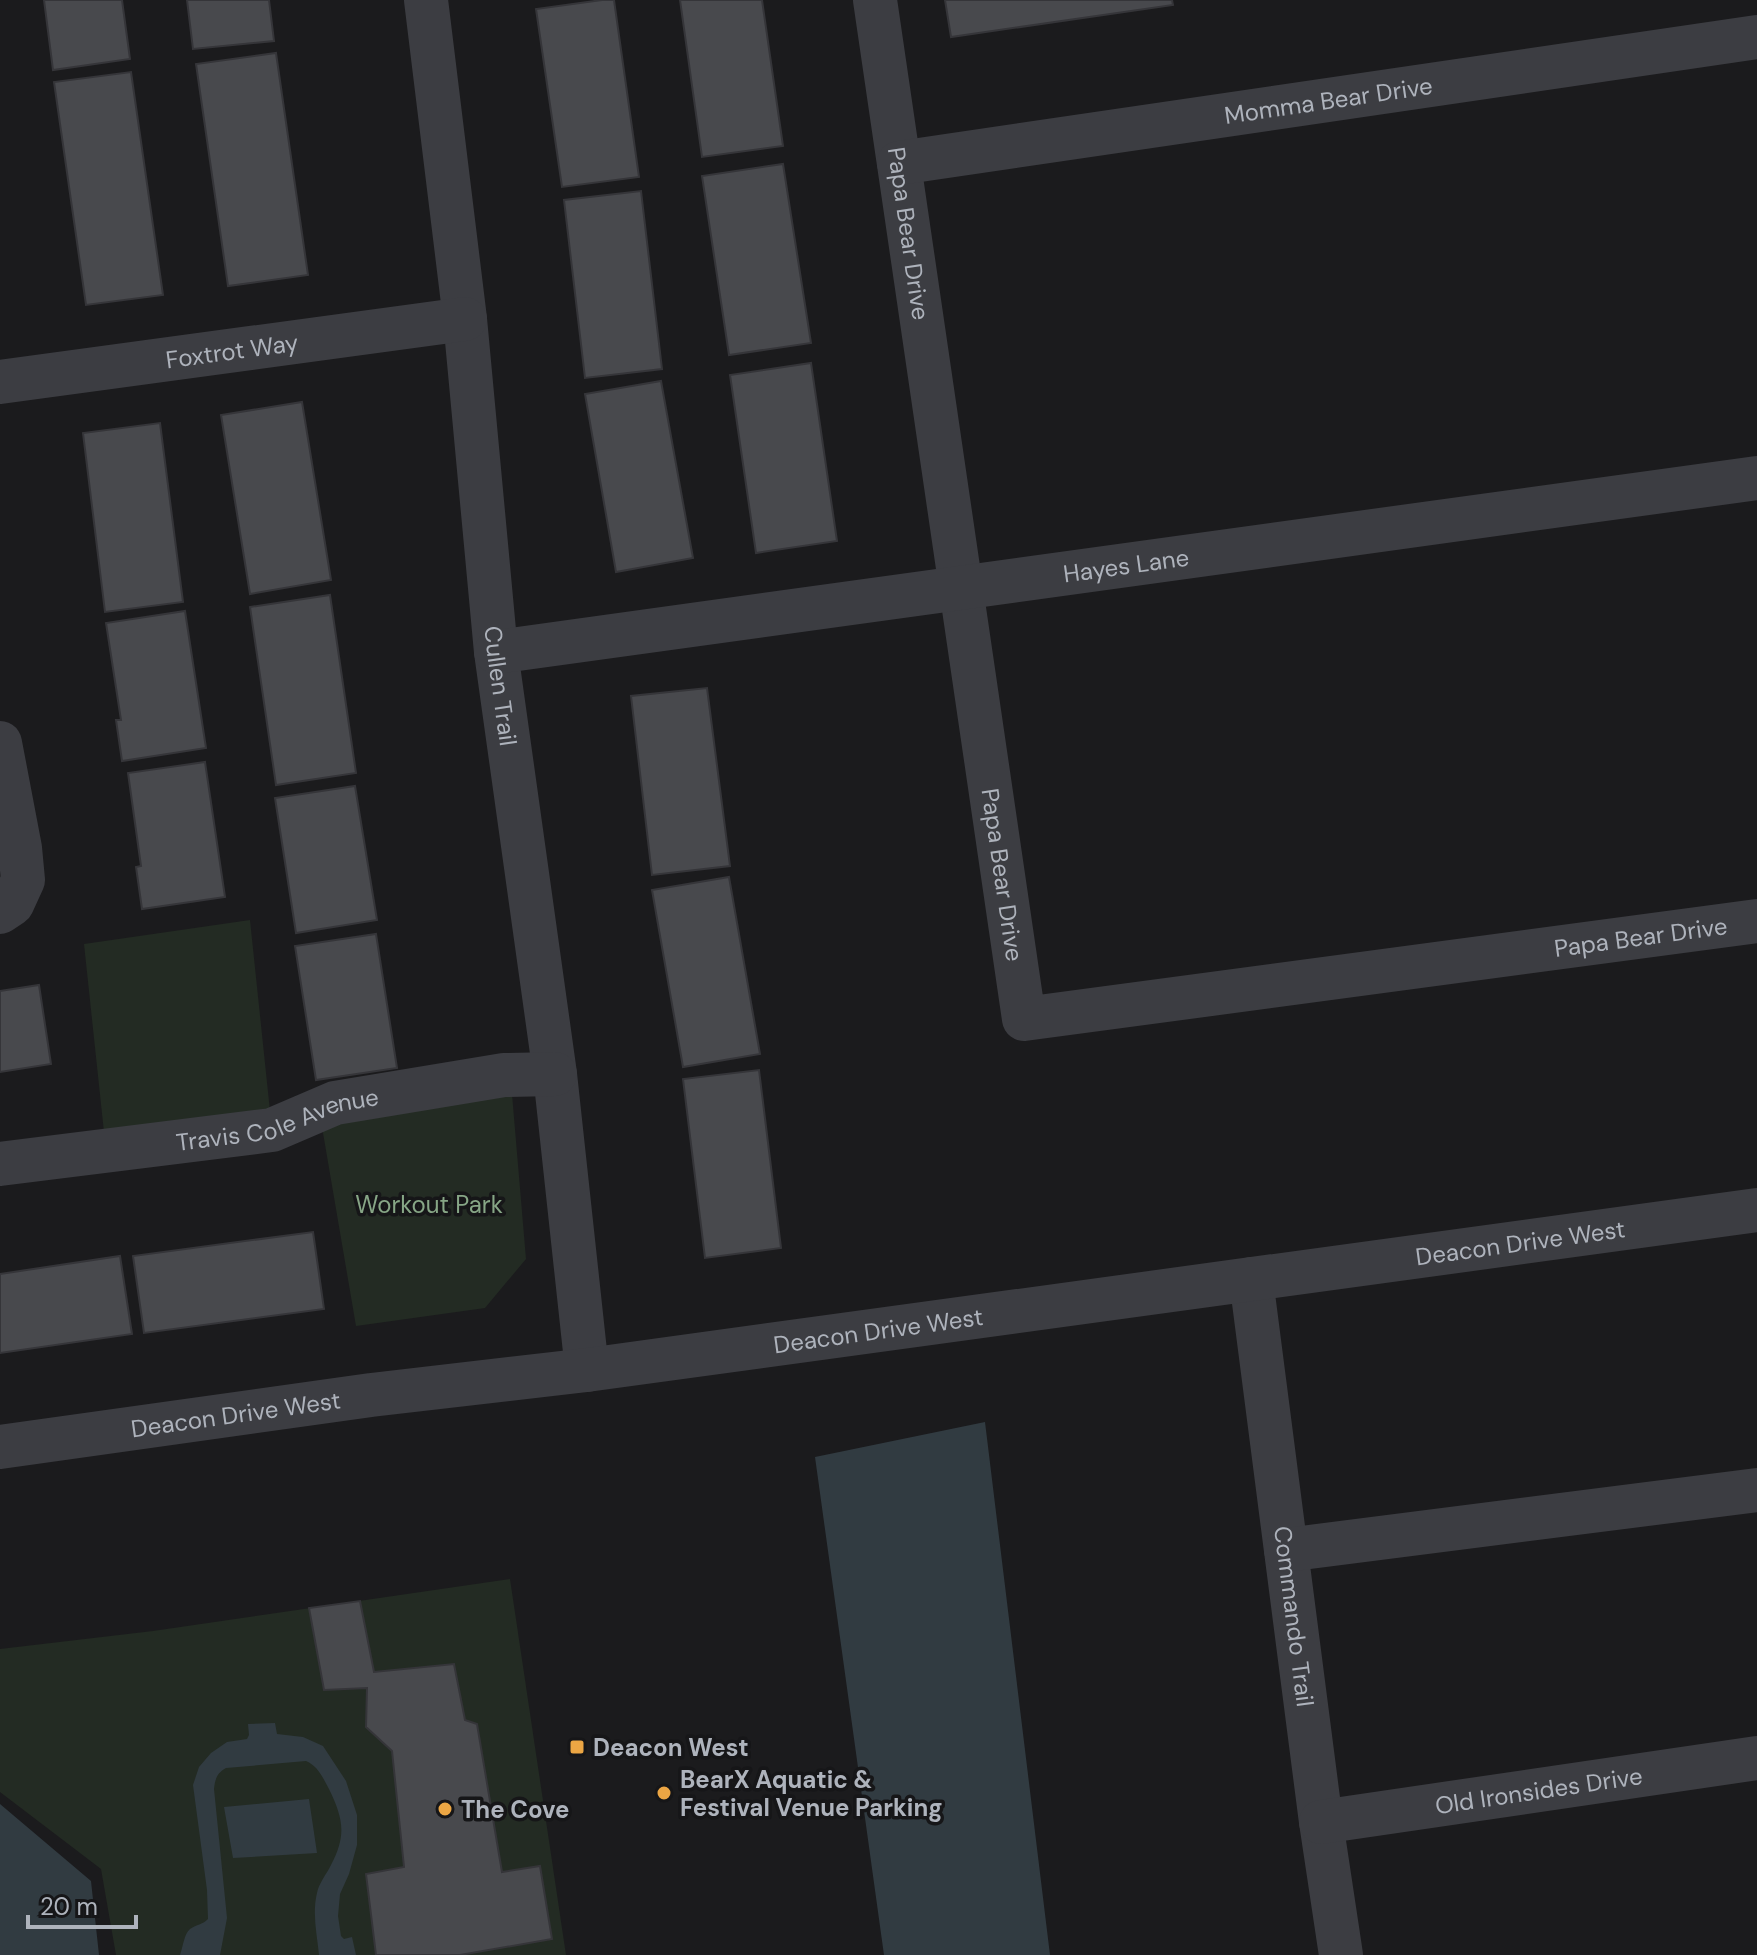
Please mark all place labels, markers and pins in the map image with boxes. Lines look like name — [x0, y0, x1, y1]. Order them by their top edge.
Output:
place label: Deacon West — [593, 1732, 749, 1763]
marker: Deacon West — [568, 1738, 586, 1756]
place label: BearX Aquatic & Festival Venue Parking — [680, 1764, 943, 1823]
marker: BearX Aquatic & Festival Venue Parking — [655, 1784, 673, 1802]
place label: The Cove — [461, 1794, 570, 1825]
marker: The Cove — [436, 1800, 454, 1818]

